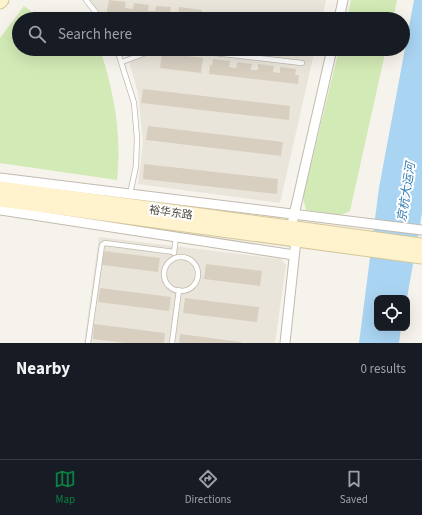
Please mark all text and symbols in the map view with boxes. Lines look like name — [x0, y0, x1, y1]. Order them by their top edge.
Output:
search box — [12, 12, 410, 56]
icon: search — [26, 23, 48, 45]
text: Search here — [58, 24, 132, 45]
water label: 京杭大运河 — [393, 159, 420, 223]
street label: 裕华东路 — [148, 202, 194, 223]
map controls — [374, 295, 410, 331]
button: locate — [374, 295, 410, 331]
text: Nearby — [16, 357, 70, 381]
text: 0 results — [361, 360, 406, 378]
tab: Map — [54, 468, 76, 507]
tab: Directions — [185, 468, 231, 507]
tab: Saved — [340, 468, 368, 507]

